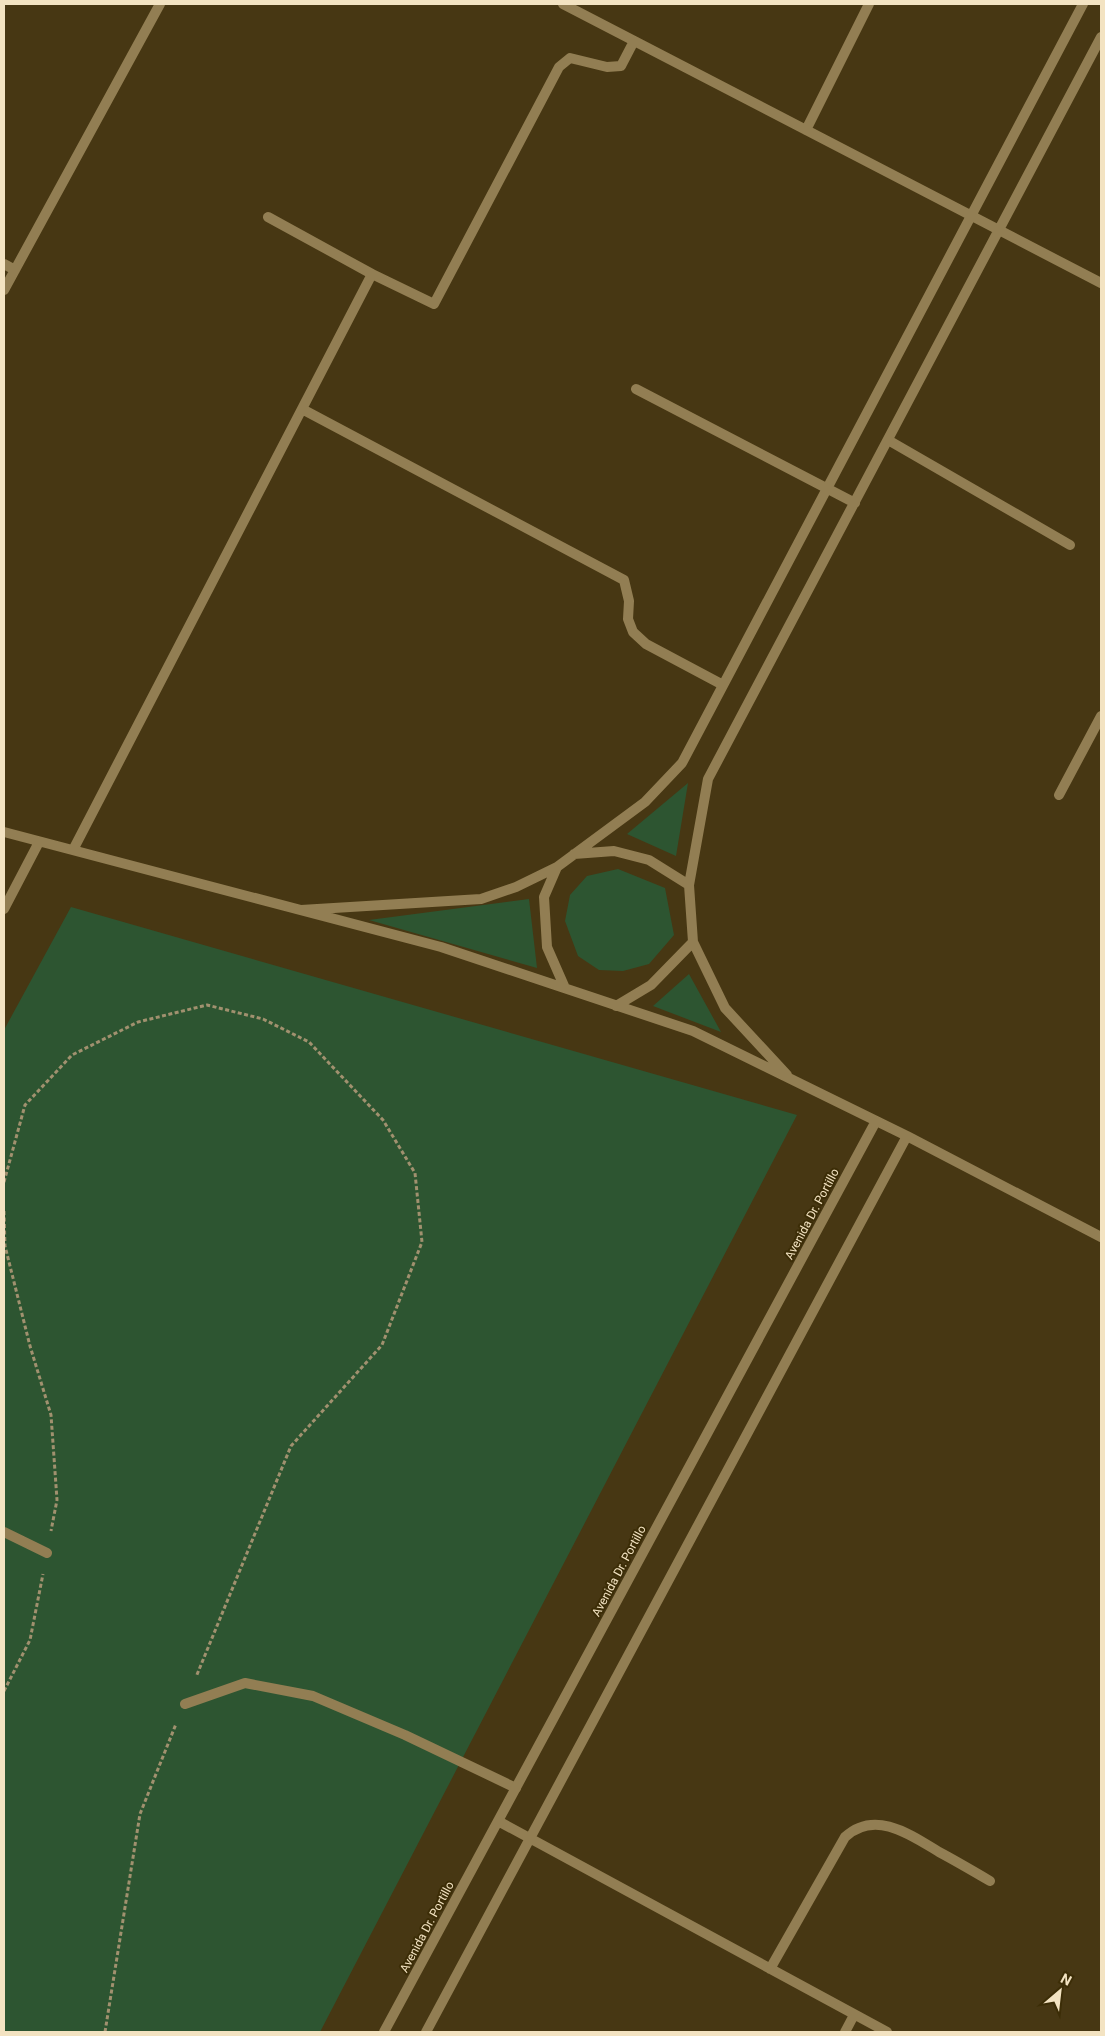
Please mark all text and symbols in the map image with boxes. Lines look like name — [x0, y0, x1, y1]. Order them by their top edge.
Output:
street label: Avenida Dr. Portillo — [782, 1166, 842, 1262]
street label: Avenida Dr. Portillo — [589, 1523, 649, 1619]
street label: Avenida Dr. Portillo — [397, 1879, 457, 1975]
north arrow — [1035, 1966, 1085, 2016]
text: N — [1058, 1970, 1074, 1989]

